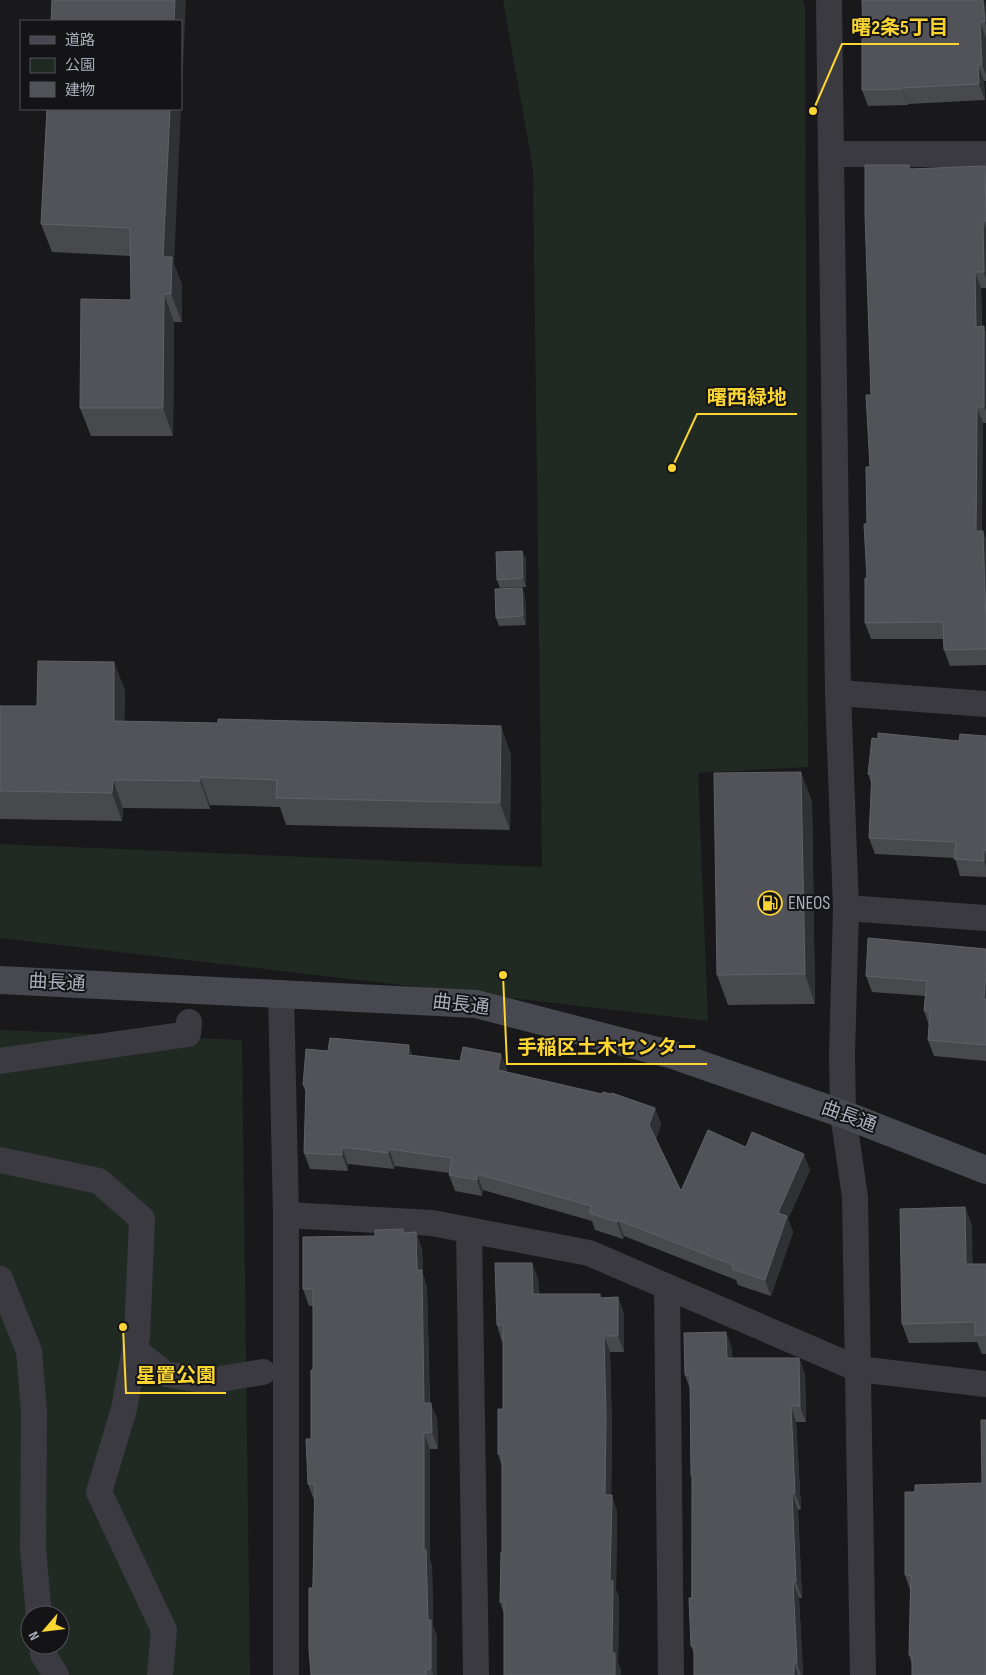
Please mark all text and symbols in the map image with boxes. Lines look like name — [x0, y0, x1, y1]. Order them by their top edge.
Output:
callout: 曙2条5丁目 — [842, 9, 959, 44]
text: 曙2条5丁目 — [851, 16, 949, 40]
legend — [20, 20, 182, 110]
text: 道路 — [65, 31, 95, 50]
text: 公園 — [65, 56, 95, 75]
text: 建物 — [65, 81, 95, 100]
callout: 曙西緑地 — [697, 379, 797, 414]
text: 曙西緑地 — [707, 386, 787, 410]
fuel station icon: ENEOS — [757, 890, 783, 916]
place label: ENEOS — [788, 892, 830, 915]
street label: 曲長通 — [28, 970, 86, 996]
street label: 曲長通 — [431, 990, 491, 1020]
callout: 手稲区土木センター — [507, 1029, 707, 1064]
text: 手稲区土木センター — [517, 1036, 697, 1060]
street label: 曲長通 — [818, 1096, 880, 1138]
callout: 星置公園 — [126, 1358, 226, 1393]
text: 星置公園 — [136, 1364, 216, 1388]
north arrow — [20, 1605, 70, 1655]
text: N — [25, 1629, 43, 1643]

